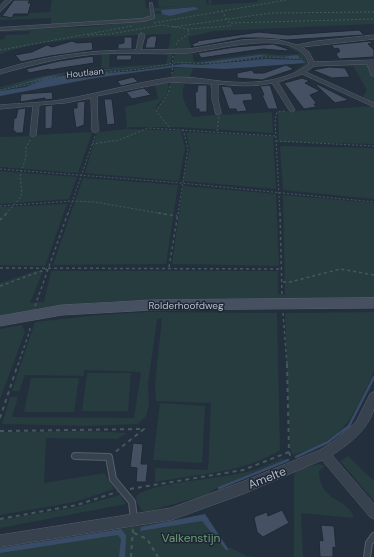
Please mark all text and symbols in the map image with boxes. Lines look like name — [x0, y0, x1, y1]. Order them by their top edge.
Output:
street label: Houtlaan — [66, 65, 104, 81]
street label: Rolderhoofdweg — [148, 299, 224, 312]
street label: Amelte — [246, 463, 288, 493]
park label: Valkenstijn — [161, 530, 221, 546]

